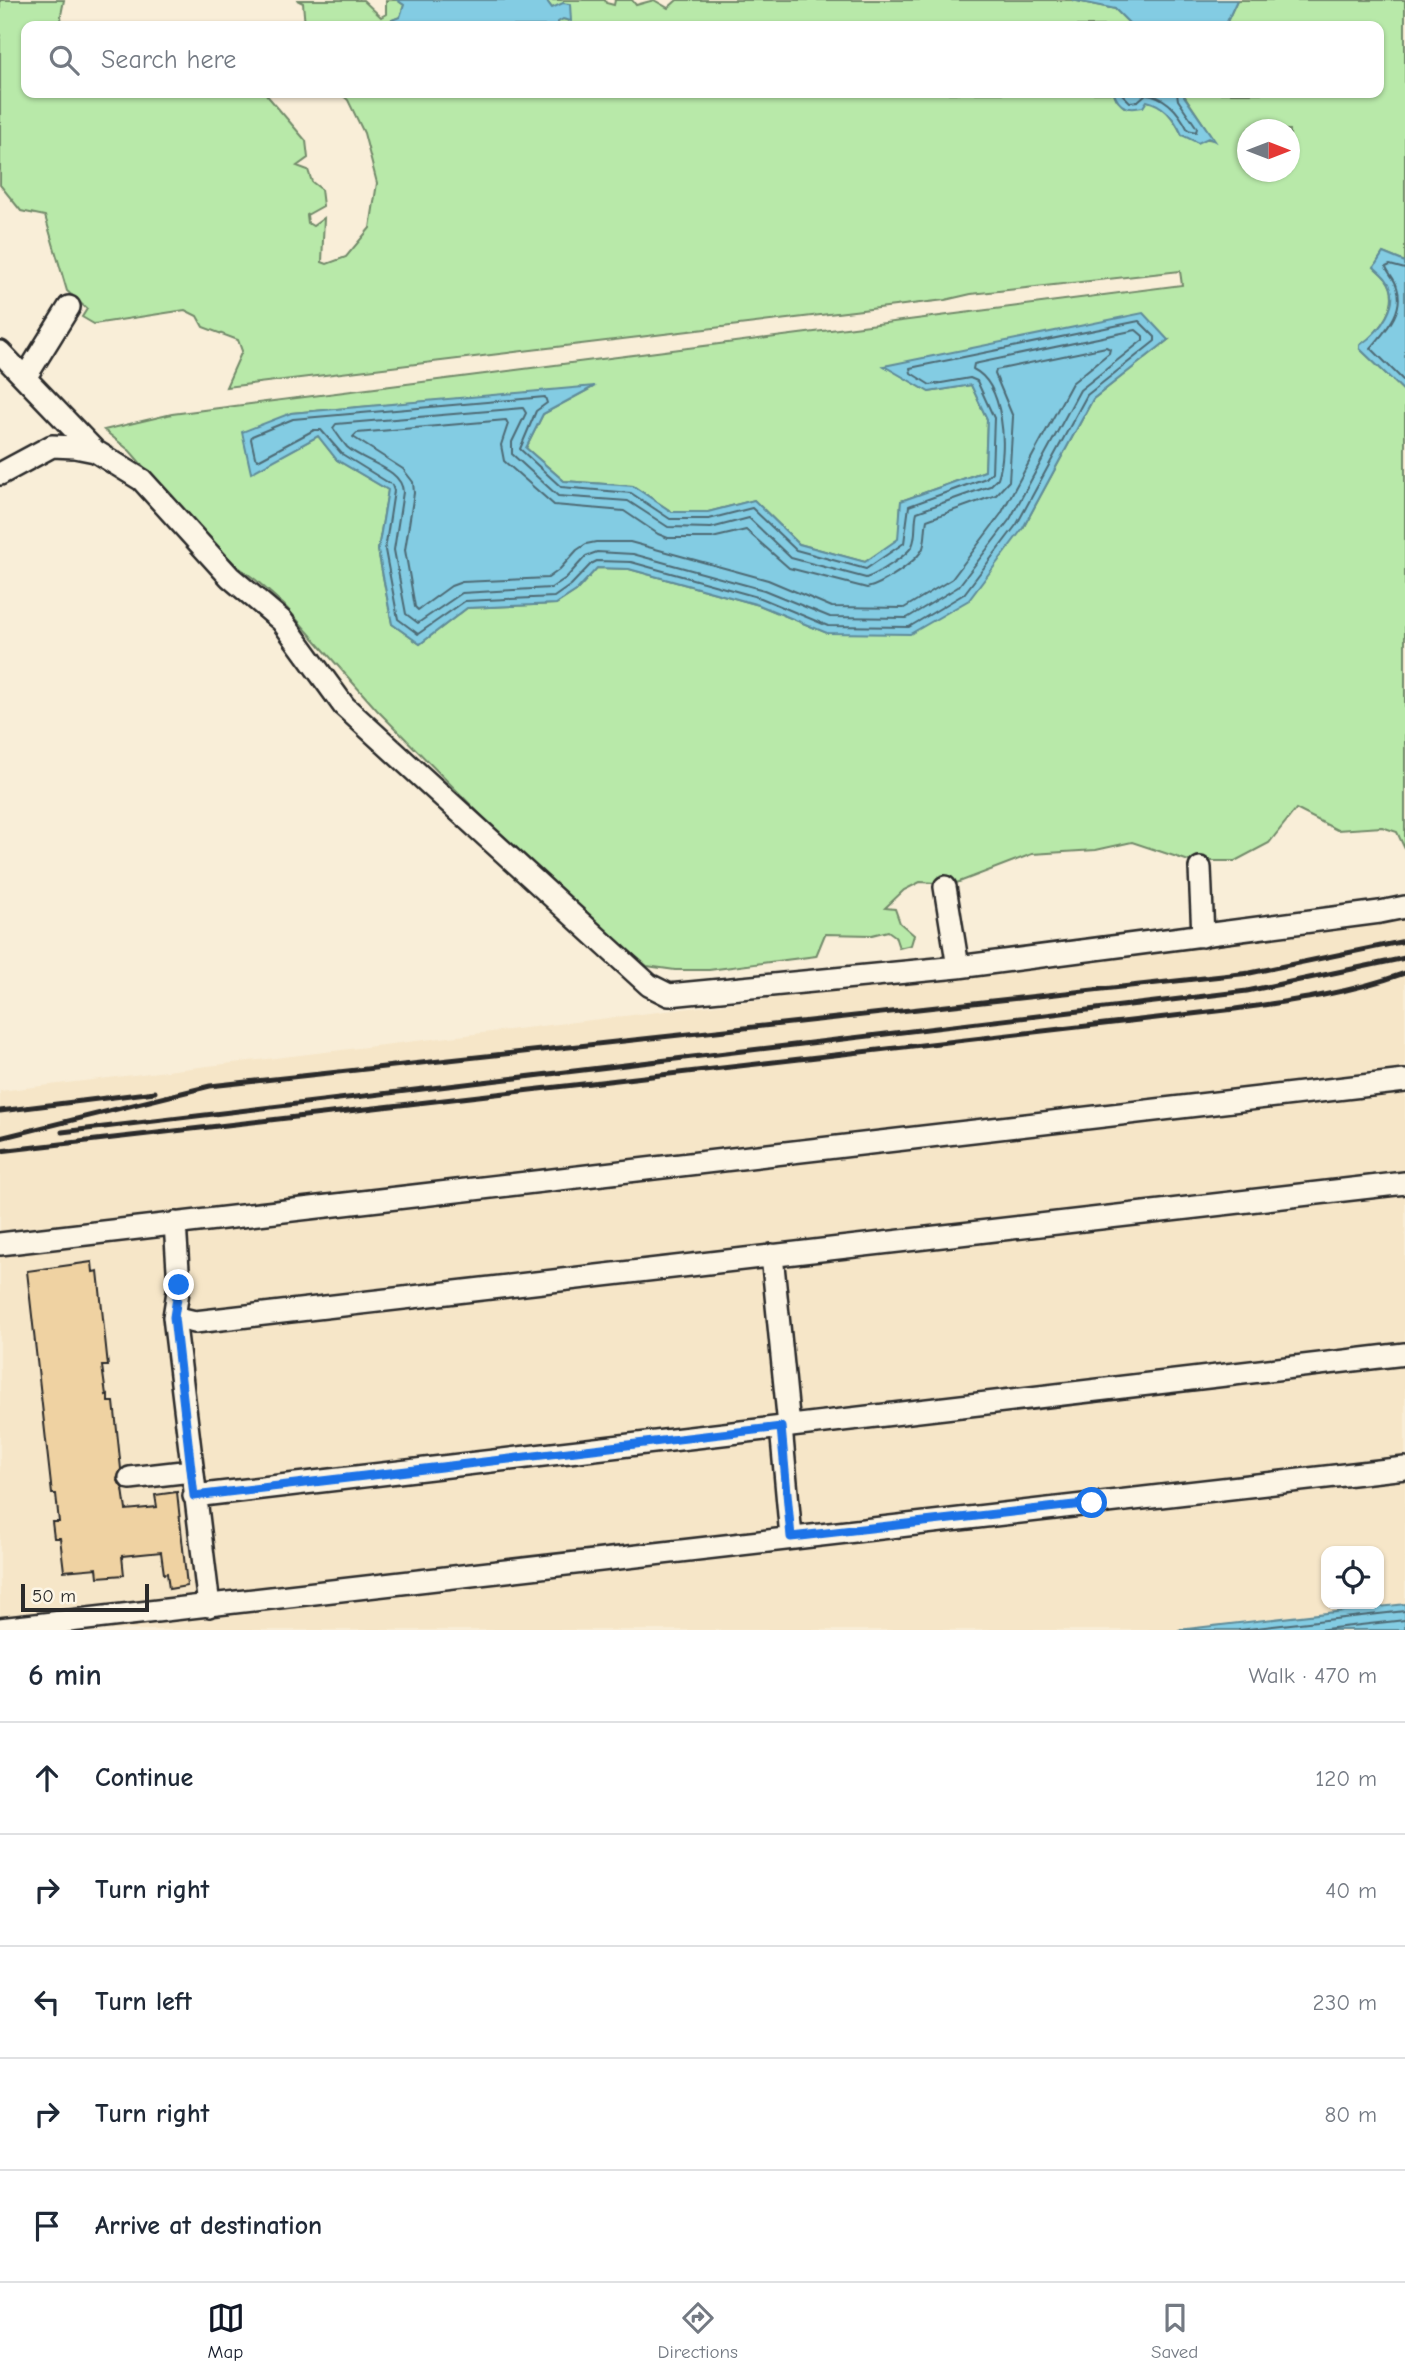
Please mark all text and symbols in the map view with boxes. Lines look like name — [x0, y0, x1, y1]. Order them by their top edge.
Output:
search box — [21, 21, 1384, 98]
icon: search — [45, 41, 83, 79]
text: Search here — [101, 45, 236, 75]
north arrow — [1237, 119, 1300, 182]
route end — [163, 1269, 194, 1300]
route start — [1076, 1487, 1107, 1518]
map controls — [1321, 1546, 1384, 1609]
button: locate — [1321, 1546, 1384, 1609]
scale bar — [21, 1581, 149, 1613]
text: 50 m — [32, 1585, 76, 1607]
text: 6 min — [28, 1658, 102, 1693]
text: Walk · 470 m — [1248, 1662, 1377, 1689]
icon: ahead — [28, 1759, 66, 1797]
text: Continue — [95, 1763, 193, 1793]
text: 120 m — [1315, 1765, 1377, 1792]
icon: right — [28, 1871, 66, 1909]
text: Turn right — [95, 1875, 209, 1905]
text: 40 m — [1325, 1877, 1377, 1904]
icon: left — [28, 1983, 66, 2021]
text: Turn left — [95, 1987, 192, 2017]
text: 230 m — [1313, 1989, 1377, 2016]
icon: right — [28, 2095, 66, 2133]
text: Turn right — [95, 2099, 209, 2129]
text: 80 m — [1324, 2101, 1377, 2128]
icon: arrive — [28, 2207, 66, 2245]
text: Arrive at destination — [95, 2211, 322, 2241]
tab: Map — [207, 2299, 245, 2363]
tab: Directions — [658, 2299, 738, 2363]
tab: Saved — [1151, 2299, 1198, 2363]

